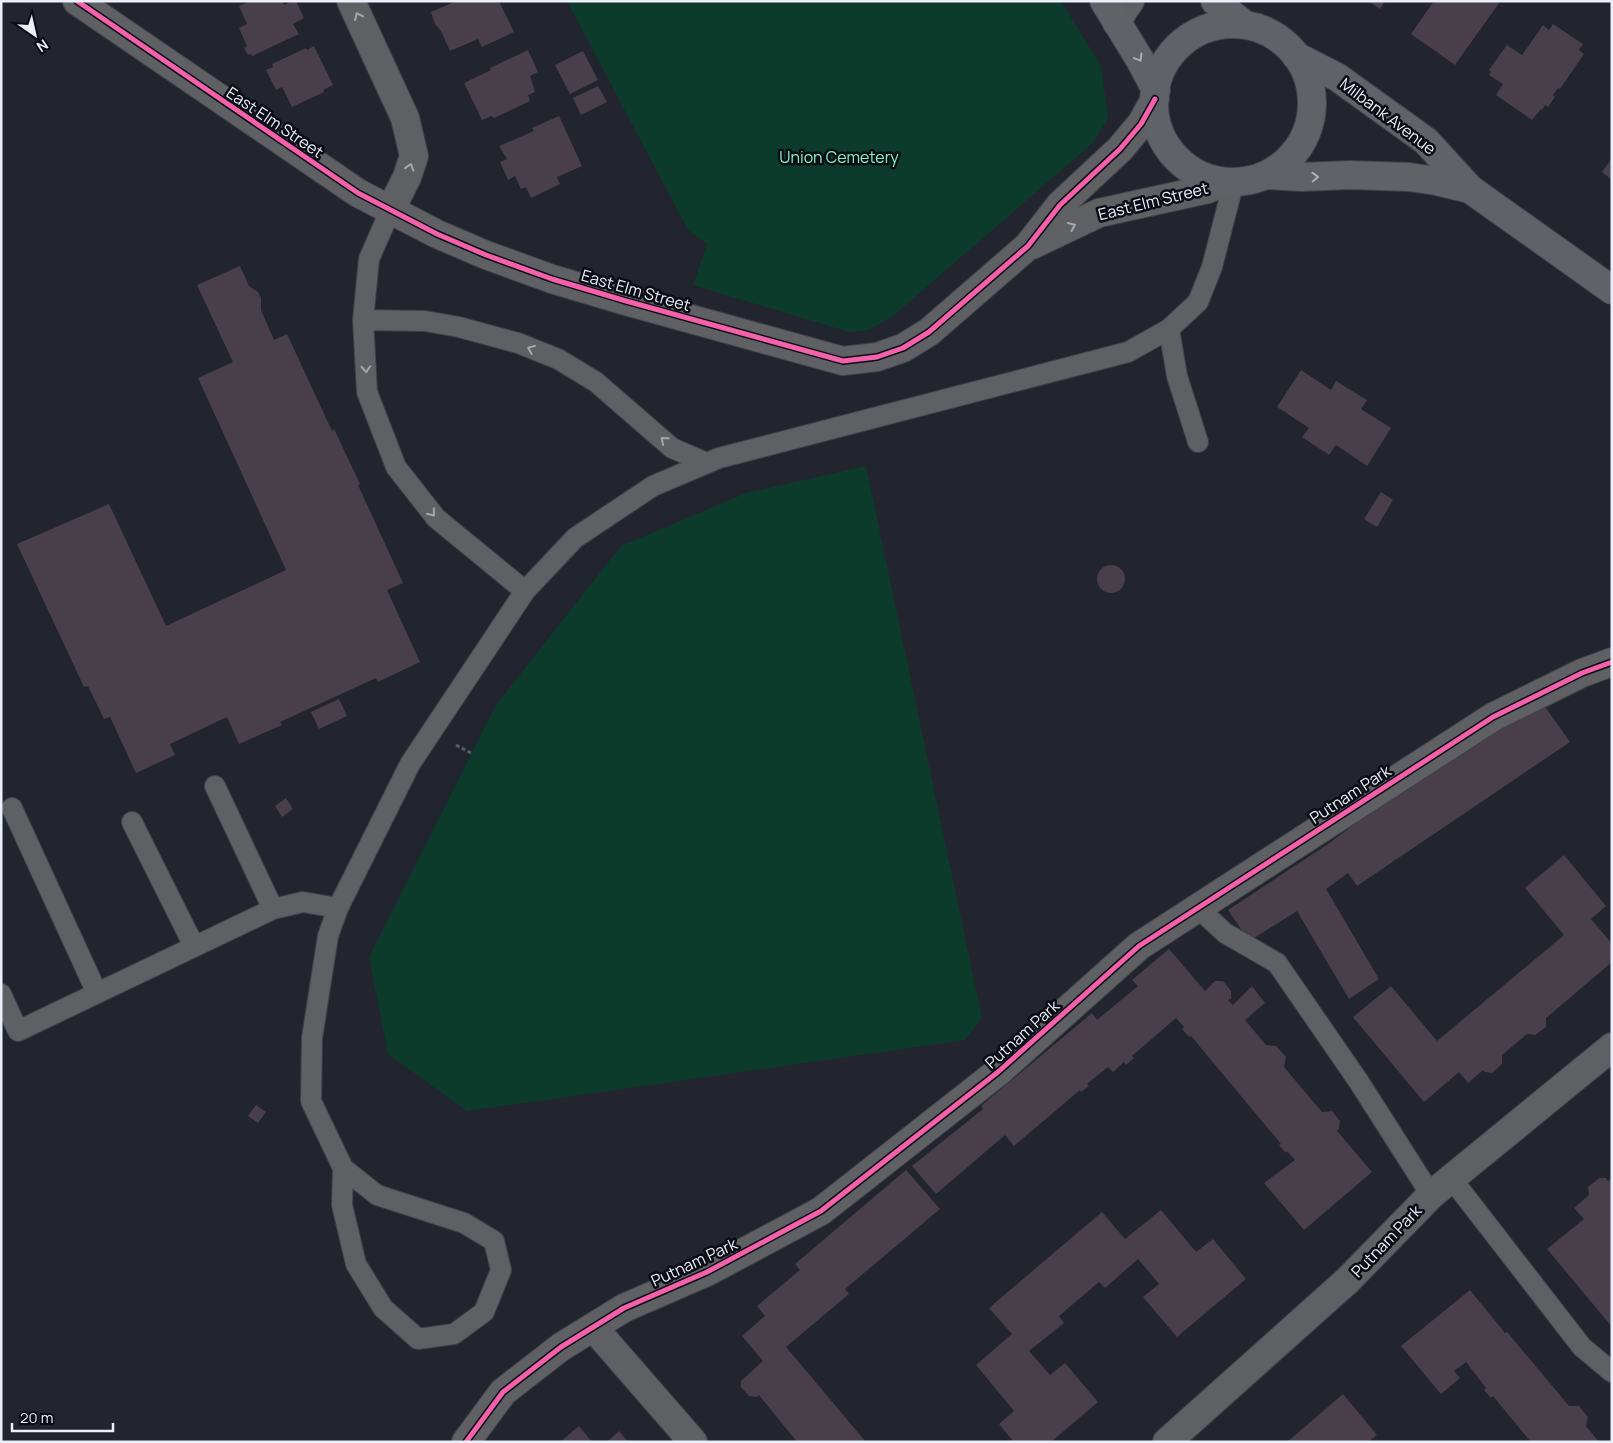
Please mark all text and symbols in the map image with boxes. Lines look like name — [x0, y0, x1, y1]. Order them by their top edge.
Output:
north arrow — [10, 10, 60, 60]
one-way arrow — [354, 12, 364, 21]
text: N — [33, 36, 52, 57]
one-way arrow — [1132, 52, 1142, 61]
street label: Milbank Avenue — [1336, 73, 1440, 159]
street label: East Elm Street — [222, 81, 328, 163]
park label: Union Cemetery — [779, 146, 899, 168]
one-way arrow — [405, 163, 415, 171]
one-way arrow — [1312, 171, 1320, 182]
street label: East Elm Street — [1096, 177, 1210, 225]
one-way arrow — [1067, 221, 1076, 232]
street label: East Elm Street — [579, 264, 693, 316]
one-way arrow — [527, 344, 536, 355]
one-way arrow — [360, 365, 371, 373]
one-way arrow — [661, 438, 670, 446]
one-way arrow — [427, 508, 436, 517]
street label: Putnam Park — [1305, 759, 1396, 828]
street label: Putnam Park — [980, 994, 1065, 1073]
street label: Putnam Park — [1346, 1199, 1427, 1282]
street label: Putnam Park — [647, 1232, 742, 1292]
scale bar — [12, 1400, 114, 1432]
text: 20 m — [20, 1407, 53, 1428]

